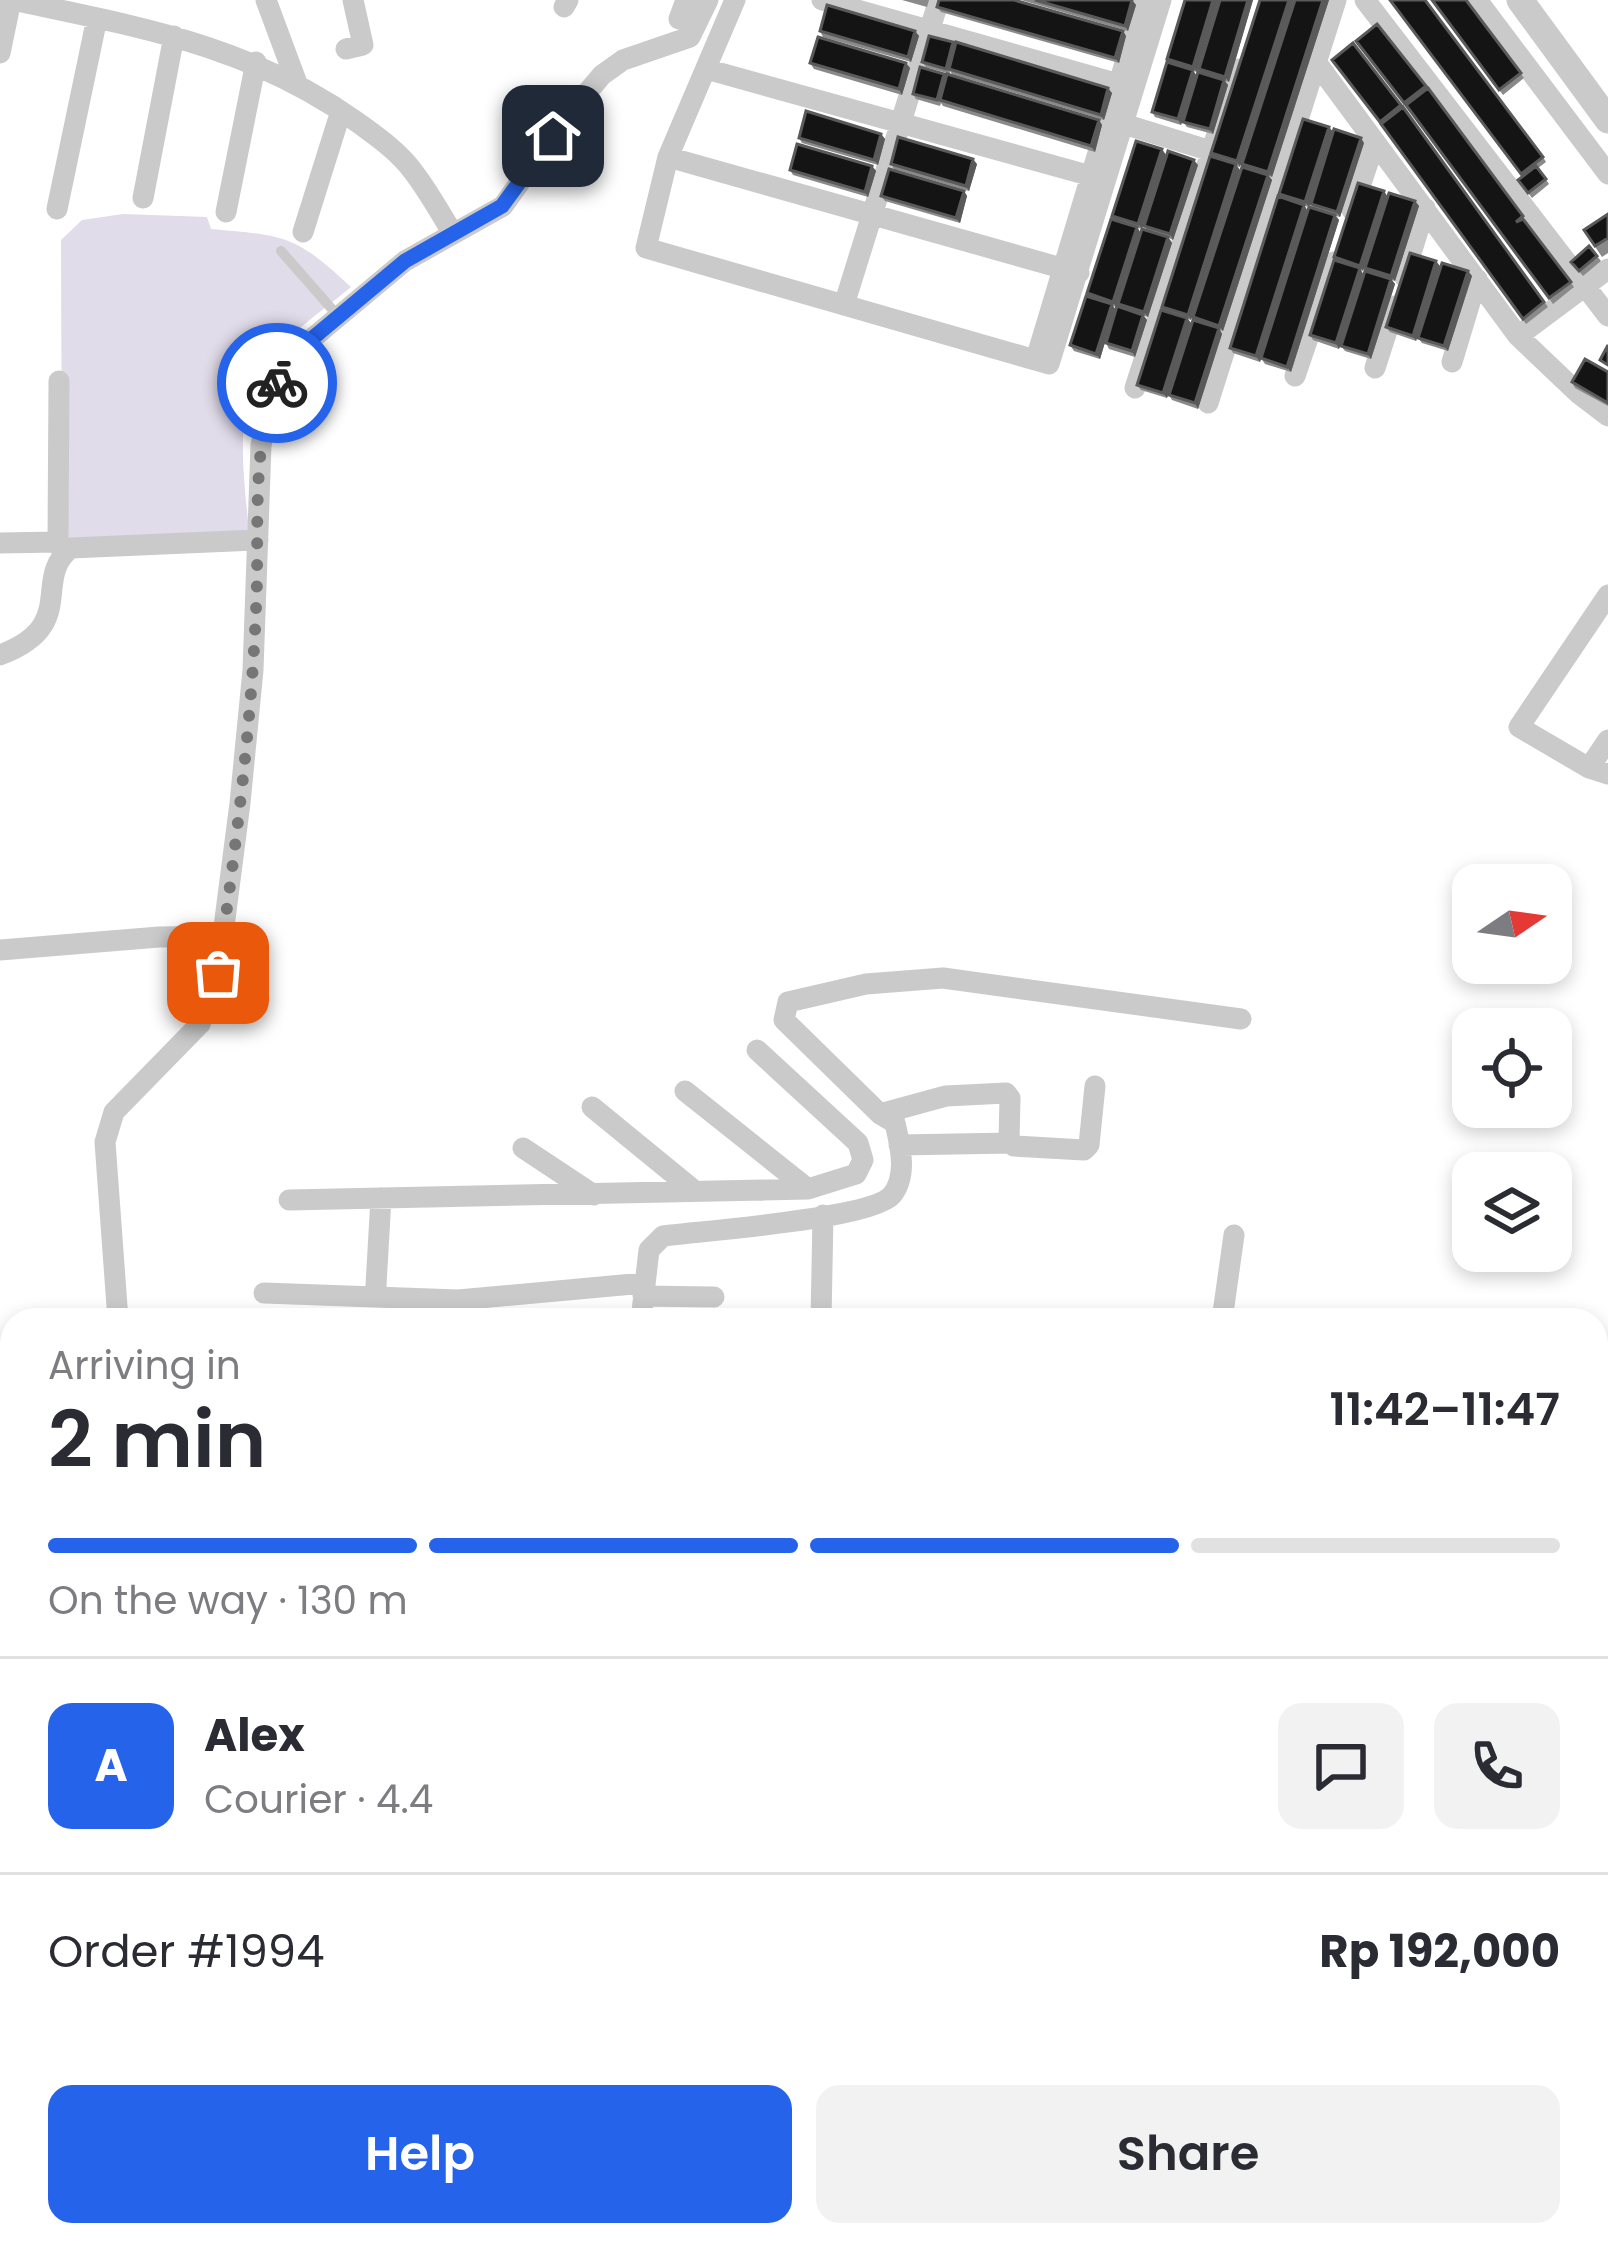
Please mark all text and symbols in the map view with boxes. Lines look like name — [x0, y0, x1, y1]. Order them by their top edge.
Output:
pin — [502, 85, 604, 187]
icon: home — [520, 103, 586, 169]
courier — [217, 323, 337, 443]
icon: bike — [244, 350, 310, 416]
north arrow — [1452, 864, 1572, 984]
map controls — [1452, 864, 1572, 1272]
pin — [167, 922, 269, 1024]
icon: bag — [185, 940, 251, 1006]
button: locate — [1452, 1008, 1572, 1128]
button: layers — [1452, 1152, 1572, 1272]
text: Arriving in — [48, 1338, 241, 1393]
text: 11:42–11:47 — [1330, 1378, 1560, 1441]
text: 2 min — [48, 1385, 266, 1494]
text: On the way · 130 m — [48, 1573, 408, 1628]
button: chat — [1278, 1703, 1404, 1829]
button: phone — [1434, 1703, 1560, 1829]
text: Alex — [204, 1704, 305, 1767]
text: A — [94, 1734, 128, 1797]
text: Courier · 4.4 — [204, 1772, 433, 1827]
text: Order #1994 — [48, 1920, 324, 1983]
text: Rp 192,000 — [1319, 1920, 1560, 1983]
button: Help — [48, 2085, 792, 2223]
button: Share — [816, 2085, 1560, 2223]

